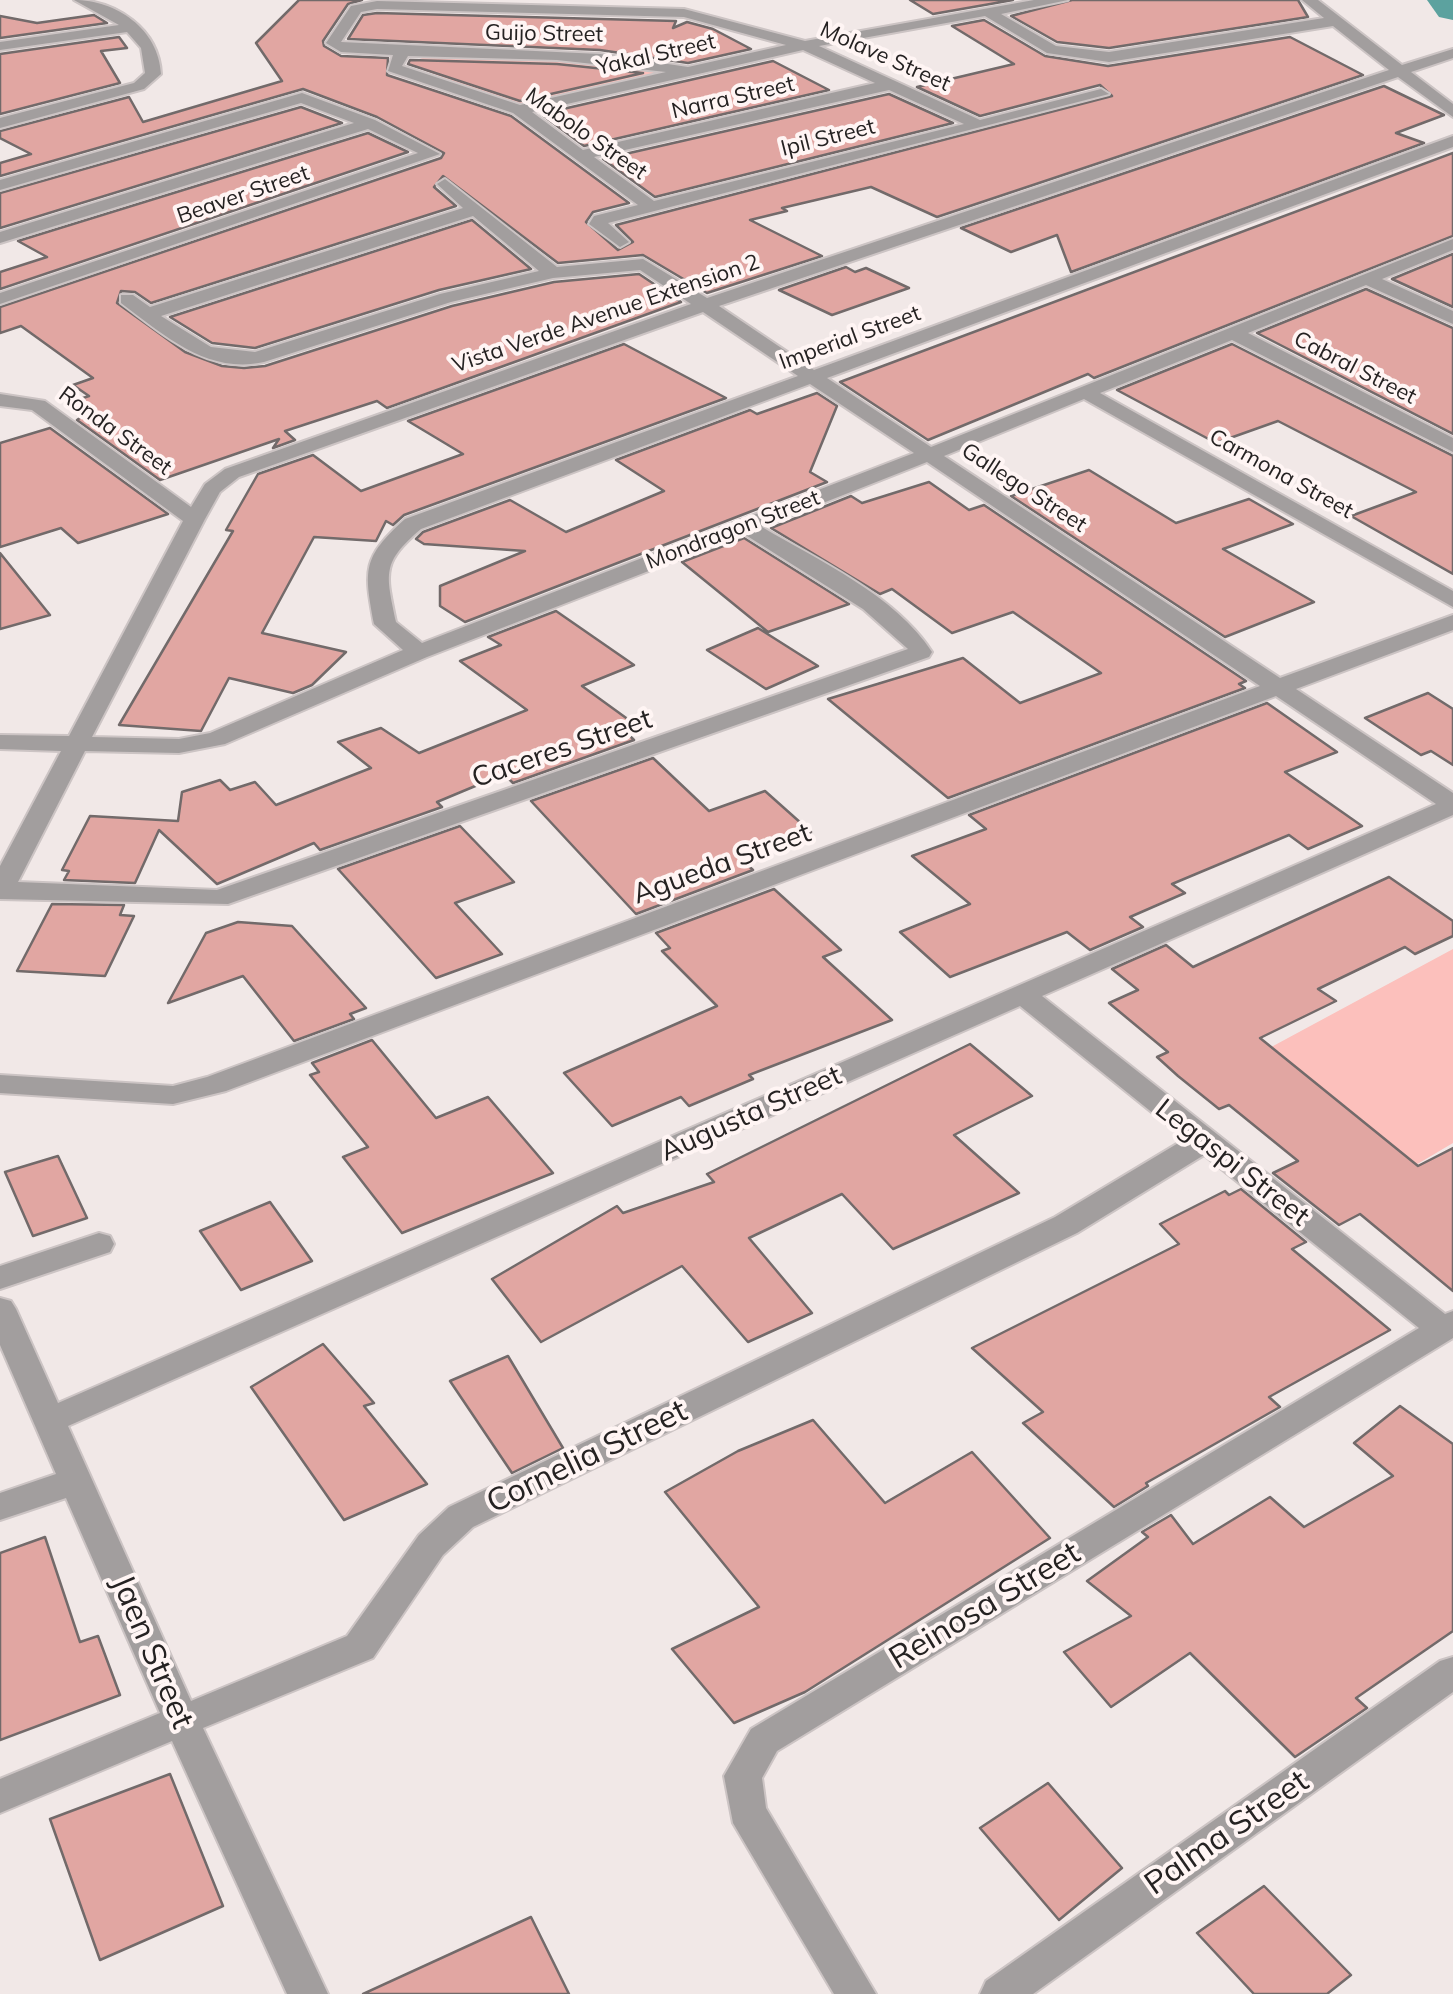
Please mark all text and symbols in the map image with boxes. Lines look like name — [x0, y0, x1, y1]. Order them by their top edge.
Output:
street label: Molave Street — [816, 17, 954, 97]
street label: Guijo Street — [485, 20, 603, 48]
street label: Yakal Street — [594, 29, 718, 81]
street label: Narra Street — [669, 71, 797, 125]
street label: Mabolo Street — [520, 82, 652, 186]
street label: Ipil Street — [778, 114, 878, 162]
street label: Beaver Street — [173, 160, 313, 230]
street label: Vista Verde Avenue Extension 2 — [449, 249, 763, 379]
street label: Imperial Street — [776, 300, 924, 376]
street label: Cabral Street — [1289, 326, 1421, 410]
street label: Ronda Street — [53, 381, 177, 481]
street label: Carmona Street — [1204, 424, 1358, 524]
street label: Gallego Street — [956, 438, 1092, 538]
street label: Mondragon Street — [642, 485, 824, 575]
street label: Caceres Street — [468, 702, 656, 796]
street label: Agueda Street — [628, 816, 816, 912]
street label: Augusta Street — [655, 1059, 847, 1169]
street label: Legaspi Street — [1148, 1092, 1316, 1234]
street label: Cornelia Street — [481, 1392, 693, 1522]
street label: Reinosa Street — [883, 1534, 1087, 1678]
street label: Jaen Street — [103, 1570, 201, 1734]
street label: Palma Street — [1138, 1762, 1316, 1904]

